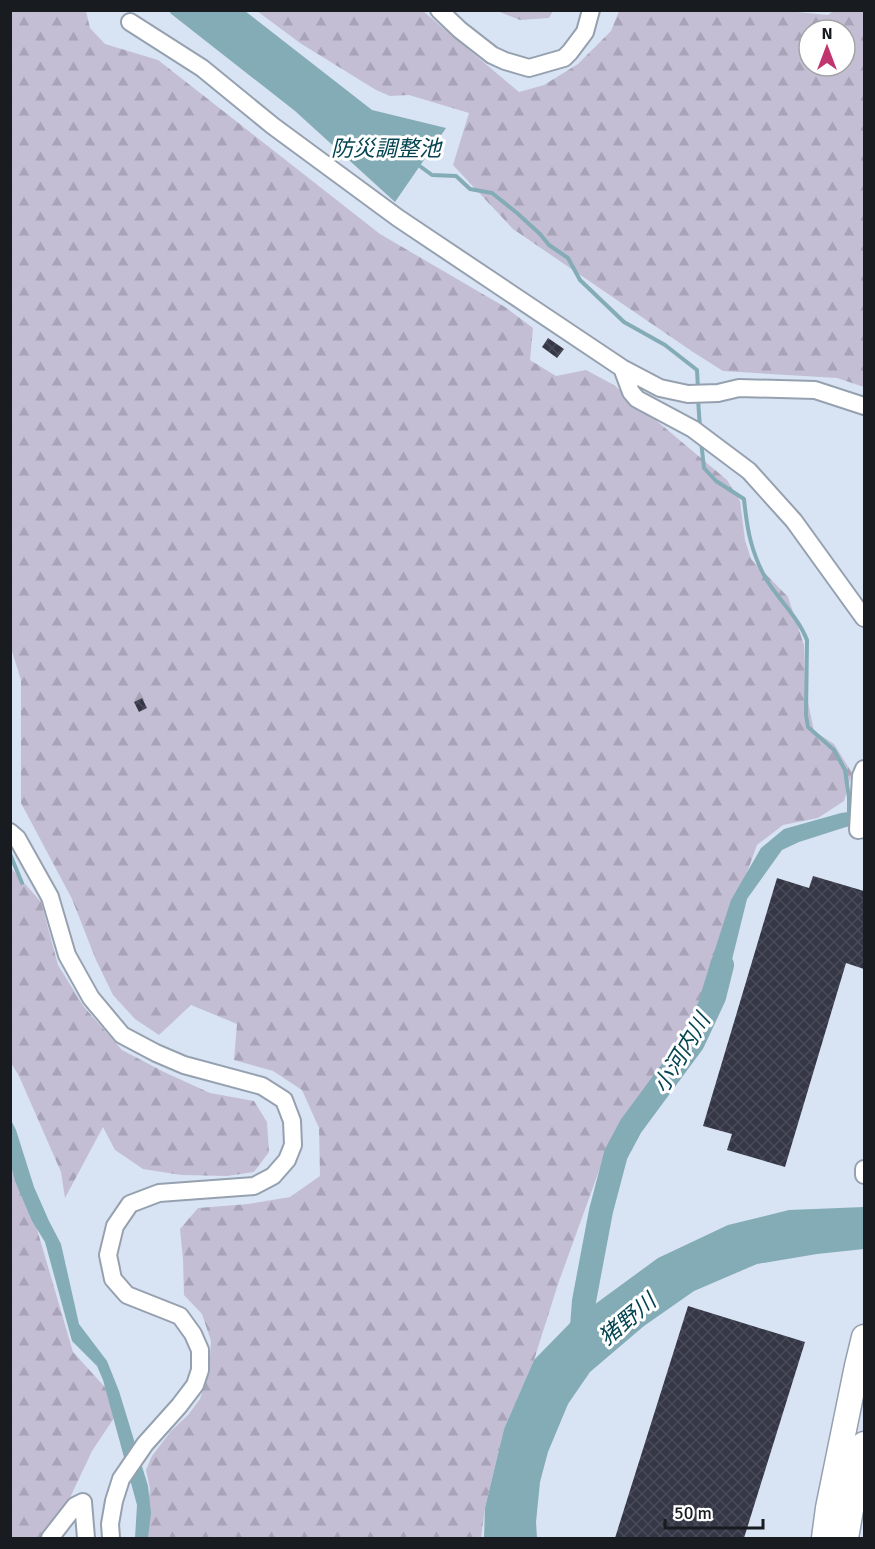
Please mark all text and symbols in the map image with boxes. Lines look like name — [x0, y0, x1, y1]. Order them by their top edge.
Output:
north arrow — [797, 18, 857, 78]
text: N — [821, 24, 833, 44]
water label: 防災調整池 — [331, 135, 443, 162]
water label: 小河内川 — [647, 1007, 717, 1098]
water label: 猪野川 — [593, 1287, 663, 1351]
scale bar — [665, 1492, 762, 1530]
text: 50 m — [674, 1502, 712, 1524]

